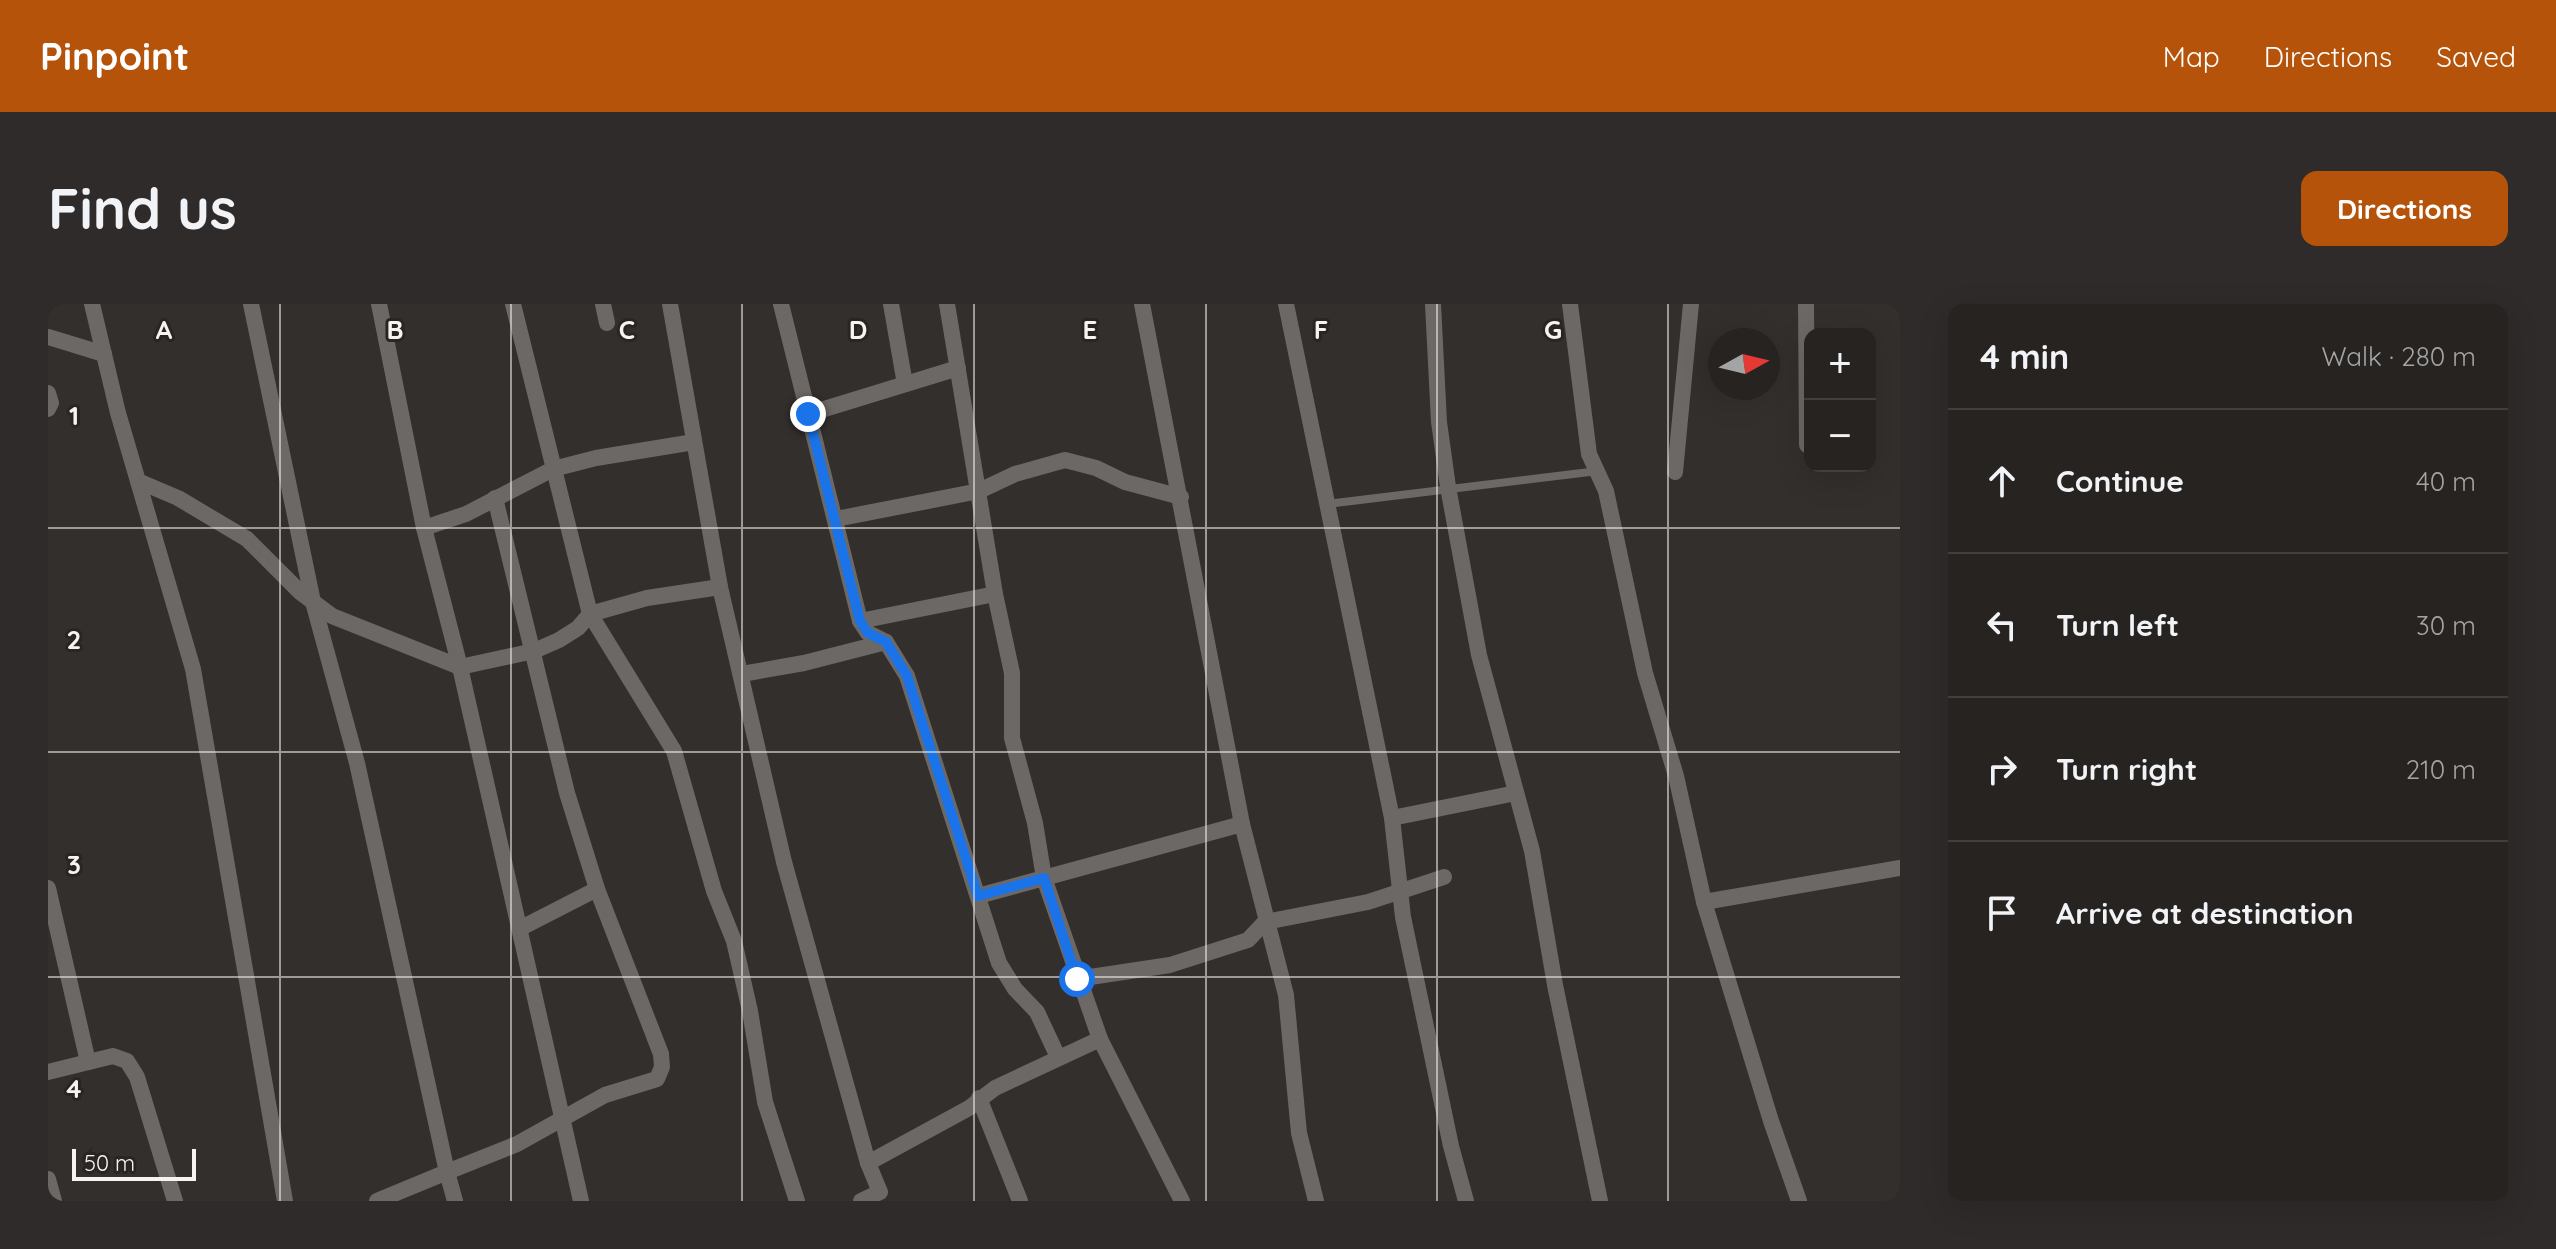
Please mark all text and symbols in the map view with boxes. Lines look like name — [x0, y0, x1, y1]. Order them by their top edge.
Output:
text: Pinpoint — [40, 32, 189, 80]
text: Map — [2163, 39, 2220, 74]
text: Directions — [2264, 39, 2392, 74]
text: Saved — [2436, 39, 2516, 74]
button: Directions — [2301, 171, 2508, 246]
text: Find us — [48, 173, 237, 243]
text: A — [156, 313, 173, 346]
text: B — [386, 313, 404, 346]
text: C — [619, 313, 635, 346]
text: D — [849, 313, 867, 346]
text: E — [1083, 313, 1097, 346]
text: F — [1314, 313, 1328, 346]
text: G — [1544, 313, 1562, 346]
north arrow — [1708, 328, 1780, 400]
map controls — [1804, 328, 1876, 472]
button: + — [1804, 328, 1876, 400]
text: 4 min — [1980, 335, 2069, 378]
text: Walk · 280 m — [2321, 340, 2476, 373]
route end — [790, 396, 826, 432]
text: 1 — [69, 399, 79, 432]
button: − — [1804, 400, 1876, 472]
icon: ahead — [1980, 459, 2024, 503]
text: Continue — [2056, 462, 2184, 500]
text: 40 m — [2416, 465, 2476, 498]
icon: left — [1980, 603, 2024, 647]
text: Turn left — [2056, 606, 2179, 644]
text: 30 m — [2416, 609, 2476, 642]
text: 2 — [67, 623, 81, 656]
icon: right — [1980, 747, 2024, 791]
text: Turn right — [2056, 750, 2197, 788]
text: 210 m — [2406, 753, 2476, 786]
text: 3 — [67, 848, 81, 881]
icon: arrive — [1980, 891, 2024, 935]
text: Arrive at destination — [2056, 894, 2354, 932]
route start — [1059, 961, 1095, 997]
text: 4 — [66, 1072, 82, 1105]
scale bar — [72, 1145, 196, 1181]
text: 50 m — [84, 1149, 135, 1177]

